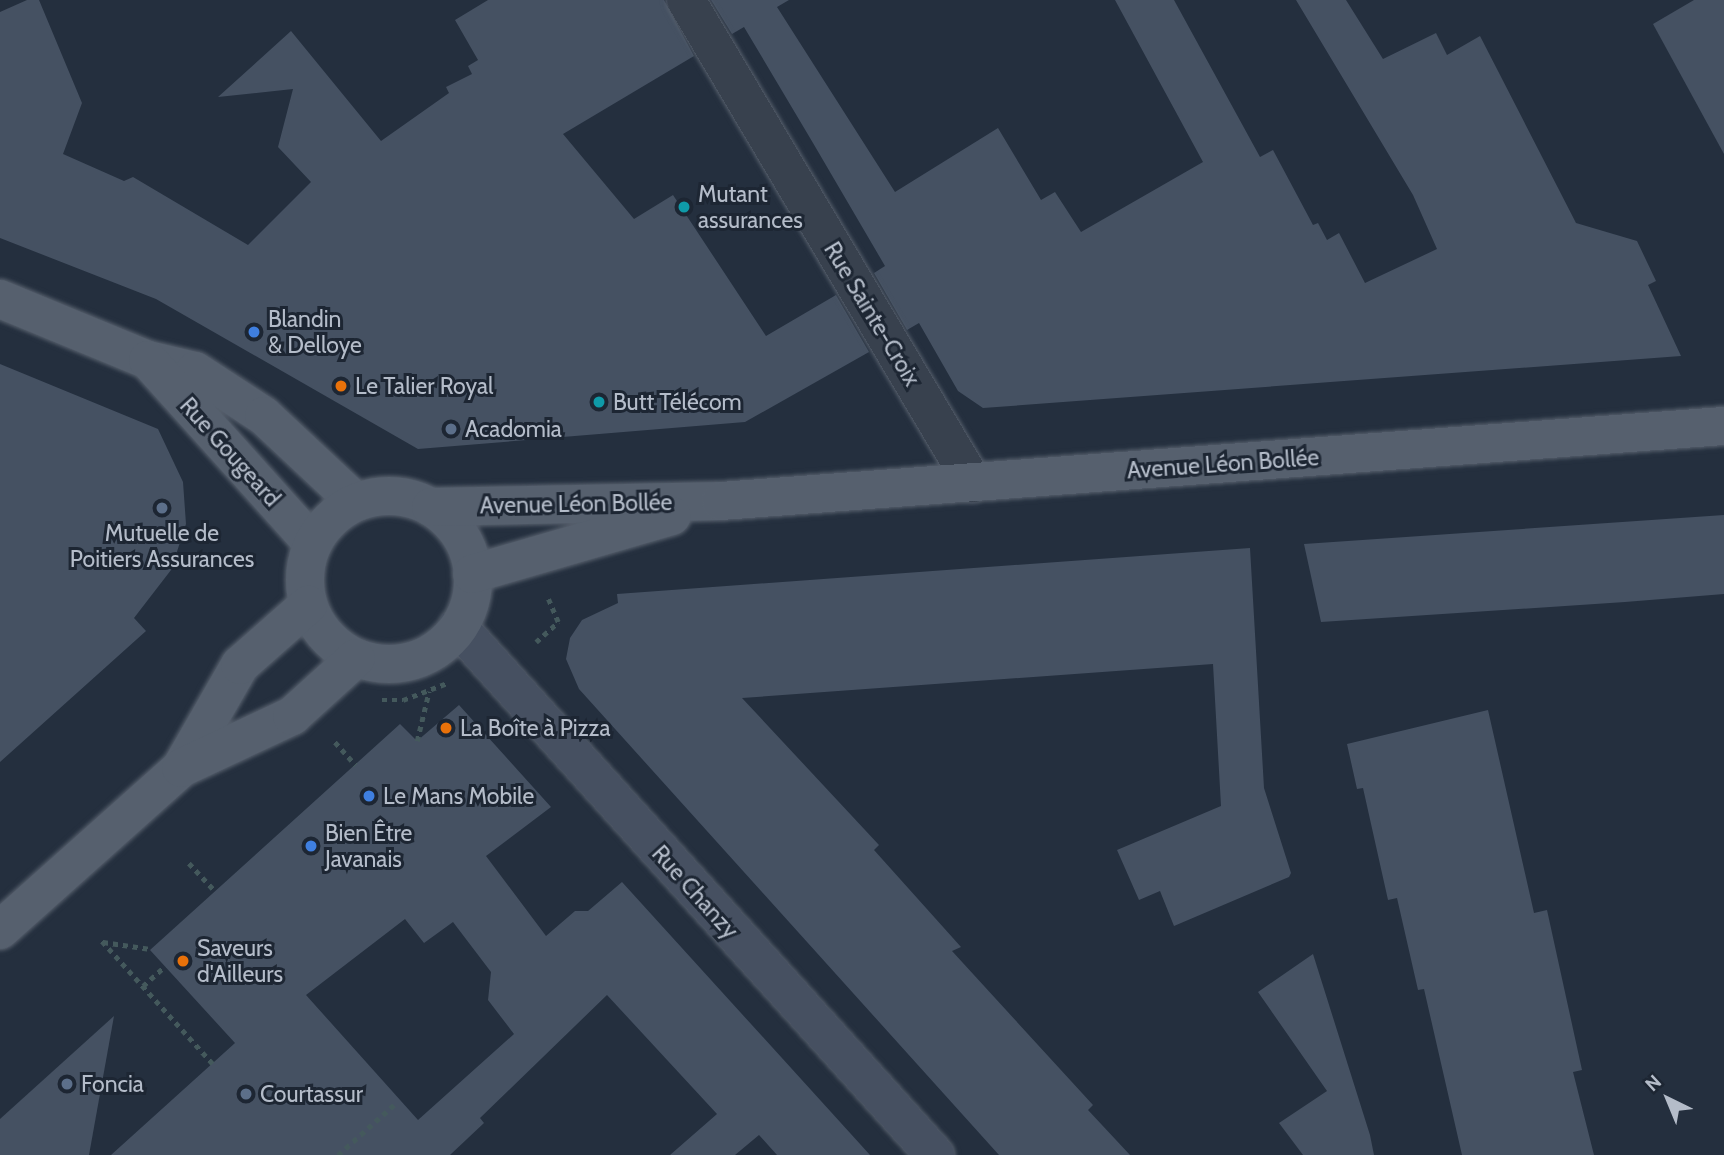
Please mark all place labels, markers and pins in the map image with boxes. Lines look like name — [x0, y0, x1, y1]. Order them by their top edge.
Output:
place label: Mutant assurances — [698, 180, 803, 234]
marker: Mutant assurances — [676, 199, 692, 215]
place label: Blandin & Delloye — [268, 305, 362, 359]
marker: Blandin & Delloye — [246, 324, 262, 340]
place label: Le Talier Royal — [355, 372, 493, 400]
marker: Le Talier Royal — [333, 378, 349, 394]
place label: Butt Télécom — [613, 388, 742, 416]
marker: Butt Télécom — [591, 394, 607, 410]
place label: Acadomia — [465, 415, 562, 443]
marker: Acadomia — [443, 421, 459, 437]
marker: Mutuelle de Poitiers Assurances — [154, 500, 170, 516]
place label: Mutuelle de Poitiers Assurances — [70, 519, 254, 573]
place label: La Boîte à Pizza — [460, 714, 610, 742]
marker: La Boîte à Pizza — [438, 720, 454, 736]
place label: Le Mans Mobile — [383, 782, 534, 810]
marker: Le Mans Mobile — [361, 788, 377, 804]
place label: Bien Être Javanais — [325, 819, 412, 873]
marker: Bien Être Javanais — [303, 838, 319, 854]
place label: Saveurs d'Ailleurs — [197, 934, 283, 988]
marker: Saveurs d'Ailleurs — [175, 953, 191, 969]
place label: Foncia — [81, 1070, 144, 1098]
marker: Foncia — [59, 1076, 75, 1092]
place label: Courtassur — [260, 1080, 363, 1108]
marker: Courtassur — [238, 1086, 254, 1102]

